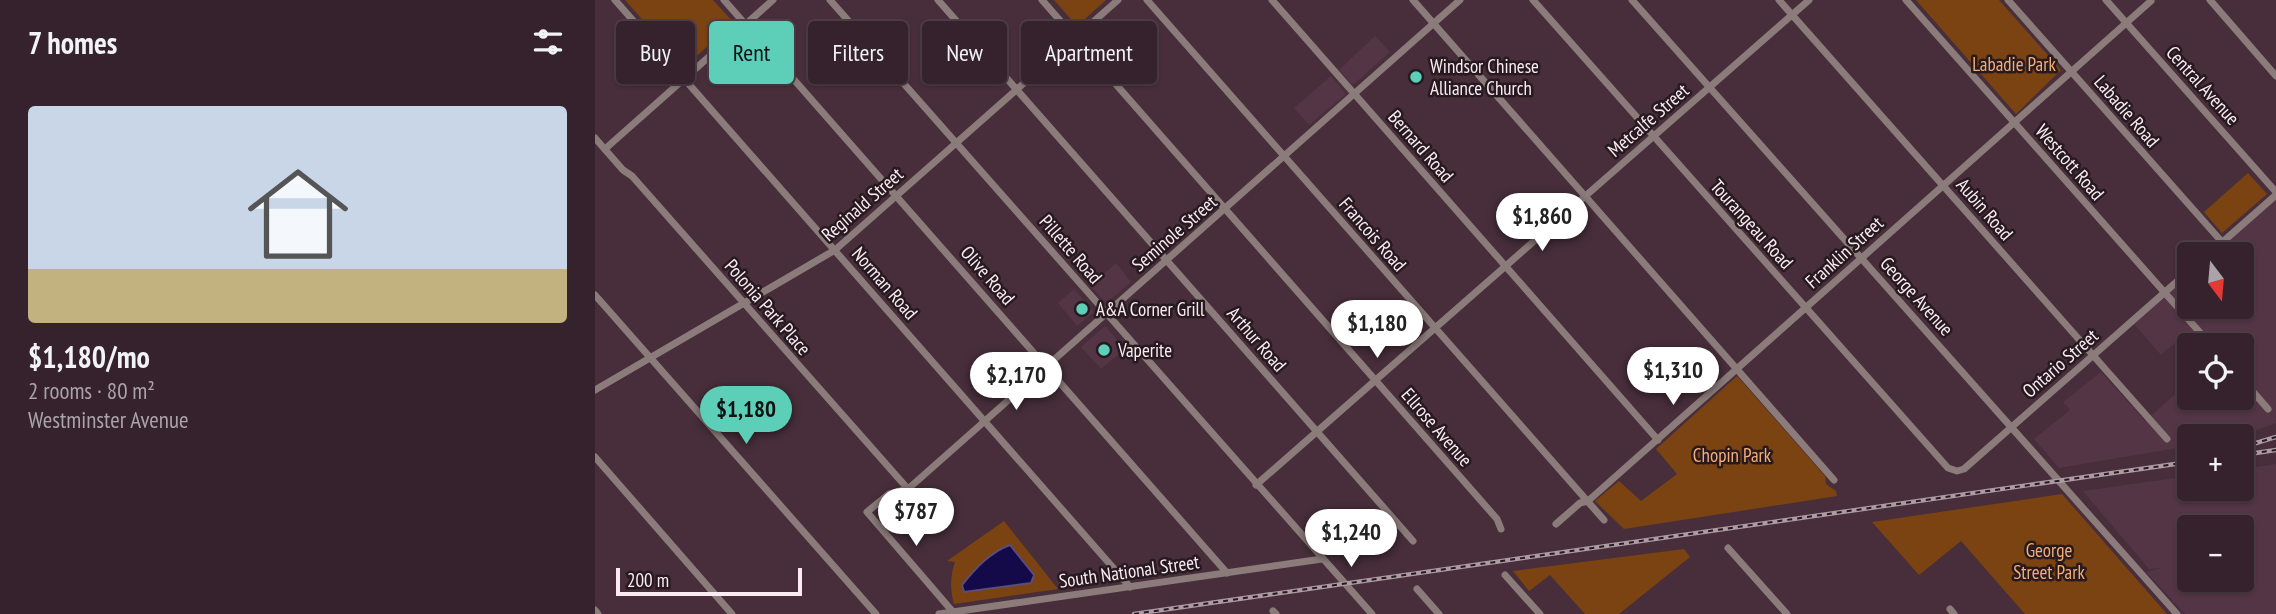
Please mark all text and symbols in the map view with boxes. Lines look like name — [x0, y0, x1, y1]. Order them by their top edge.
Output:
chip: Buy — [616, 21, 695, 84]
chip: Rent — [709, 21, 794, 84]
chip: Filters — [808, 21, 908, 84]
chip: New — [922, 21, 1007, 84]
chip: Apartment — [1021, 21, 1157, 84]
text: 7 homes — [28, 23, 117, 62]
icon: filters — [529, 23, 567, 61]
street label: Central Avenue — [2161, 40, 2245, 130]
park label: Labadie Park — [1972, 52, 2056, 76]
place label: Windsor Chinese Alliance Church — [1430, 54, 1539, 100]
marker: Windsor Chinese Alliance Church — [1408, 69, 1424, 85]
street label: Labadie Road — [2089, 70, 2165, 152]
street label: Metcalfe Street — [1602, 78, 1694, 162]
street label: Bernard Road — [1383, 105, 1459, 187]
street label: Westcott Road — [2030, 119, 2110, 205]
icon: home — [235, 151, 361, 277]
street label: Reginald Street — [816, 162, 908, 246]
street label: Aubin Road — [1952, 173, 2018, 245]
street label: Tourangeau Road — [1705, 174, 1799, 274]
street label: Seminole Street — [1127, 189, 1222, 276]
street label: Francois Road — [1334, 192, 1412, 276]
pin: $1,860 — [1485, 194, 1599, 253]
text: $1,860 — [1512, 201, 1572, 230]
street label: Pillette Road — [1034, 209, 1108, 289]
street label: Franklin Street — [1800, 210, 1889, 293]
street label: Olive Road — [956, 240, 1020, 310]
street label: Norman Road — [847, 242, 923, 324]
north arrow — [2177, 242, 2254, 318]
map controls — [2177, 242, 2254, 592]
street label: George Avenue — [1875, 252, 1959, 341]
street label: Polonia Park Place — [720, 254, 816, 360]
place label: A&A Corner Grill — [1096, 297, 1205, 321]
pin: $1,180 — [1320, 300, 1434, 360]
marker: A&A Corner Grill — [1074, 301, 1090, 317]
street label: Arthur Road — [1222, 302, 1292, 376]
text: $1,180 — [1347, 308, 1407, 337]
street label: Ontario Street — [2017, 323, 2103, 402]
button: locate — [2177, 333, 2254, 410]
text: $1,180/mo — [28, 337, 150, 376]
place label: Vaperite — [1117, 338, 1172, 362]
marker: Vaperite — [1096, 342, 1112, 358]
pin: $1,310 — [1616, 348, 1730, 407]
pin: $2,170 — [959, 352, 1073, 412]
text: $1,310 — [1643, 355, 1703, 384]
text: $2,170 — [986, 360, 1046, 389]
text: 2 rooms · 80 m² — [28, 376, 155, 405]
street label: Ellrose Avenue — [1396, 383, 1478, 471]
pin: $1,180 — [689, 386, 803, 446]
text: $1,180 — [716, 394, 776, 423]
text: Westminster Avenue — [28, 405, 188, 434]
button: + — [2177, 424, 2254, 501]
park label: Chopin Park — [1693, 443, 1772, 467]
pin: $787 — [875, 489, 957, 548]
text: $787 — [894, 496, 938, 525]
pin: $1,240 — [1294, 510, 1408, 569]
button: − — [2177, 515, 2254, 592]
text: $1,240 — [1321, 517, 1381, 546]
park label: George Street Park — [2013, 538, 2085, 584]
street label: South National Street — [1057, 549, 1201, 593]
scale bar — [616, 565, 801, 597]
text: 200 m — [627, 568, 669, 592]

